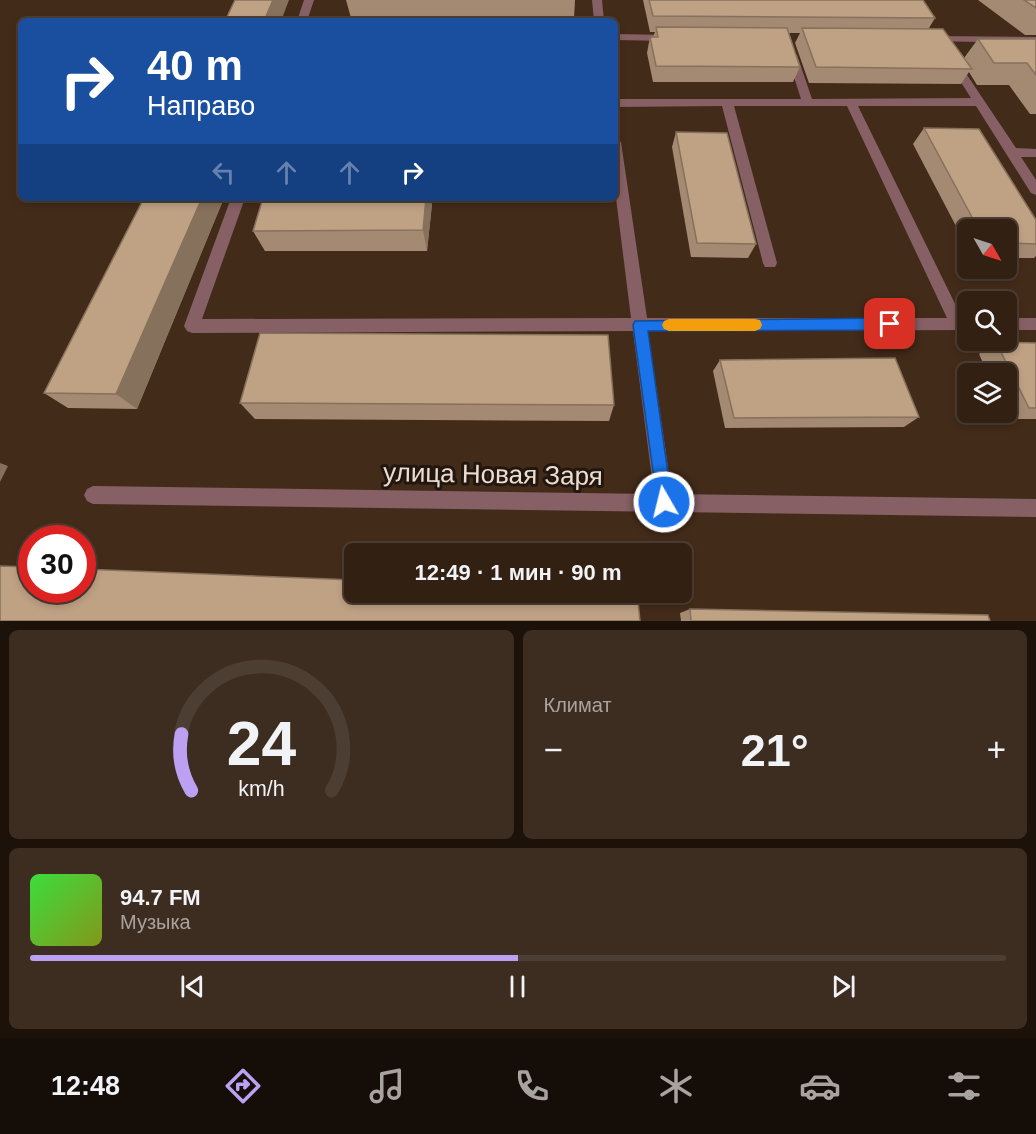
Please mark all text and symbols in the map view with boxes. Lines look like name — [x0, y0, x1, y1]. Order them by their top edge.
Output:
icon: right — [48, 42, 126, 120]
text: 40 m — [147, 42, 243, 89]
text: Направо — [147, 91, 255, 121]
icon: left — [207, 156, 240, 189]
icon: ahead — [270, 156, 303, 189]
icon: ahead — [333, 156, 366, 189]
icon: right — [396, 156, 429, 189]
north arrow — [957, 219, 1017, 279]
map controls — [957, 219, 1017, 423]
button: search — [957, 291, 1017, 351]
pin — [864, 298, 915, 349]
icon: arrive — [873, 307, 906, 340]
button: layers — [957, 363, 1017, 423]
street label: улица Новая Заря — [383, 457, 603, 491]
position arrow — [632, 470, 696, 534]
speed limit sign: 30 — [18, 525, 96, 603]
text: 12:49 · 1 мин · 90 m — [415, 560, 621, 585]
text: Климат — [544, 694, 612, 716]
text: 24 — [227, 709, 296, 778]
text: 21° — [741, 725, 809, 776]
text: − — [544, 731, 563, 768]
text: + — [987, 731, 1006, 768]
text: km/h — [238, 778, 284, 802]
text: 94.7 FM — [120, 885, 201, 910]
text: Музыка — [120, 911, 191, 933]
icon: previous — [176, 970, 209, 1003]
icon: pause — [501, 970, 534, 1003]
icon: next — [827, 970, 860, 1003]
icon: directions — [222, 1065, 264, 1107]
icon: music — [366, 1065, 408, 1107]
icon: phone — [511, 1065, 553, 1107]
icon: climate — [655, 1065, 697, 1107]
icon: car — [799, 1065, 841, 1107]
icon: filters — [943, 1065, 985, 1107]
text: 12:48 — [51, 1071, 120, 1101]

